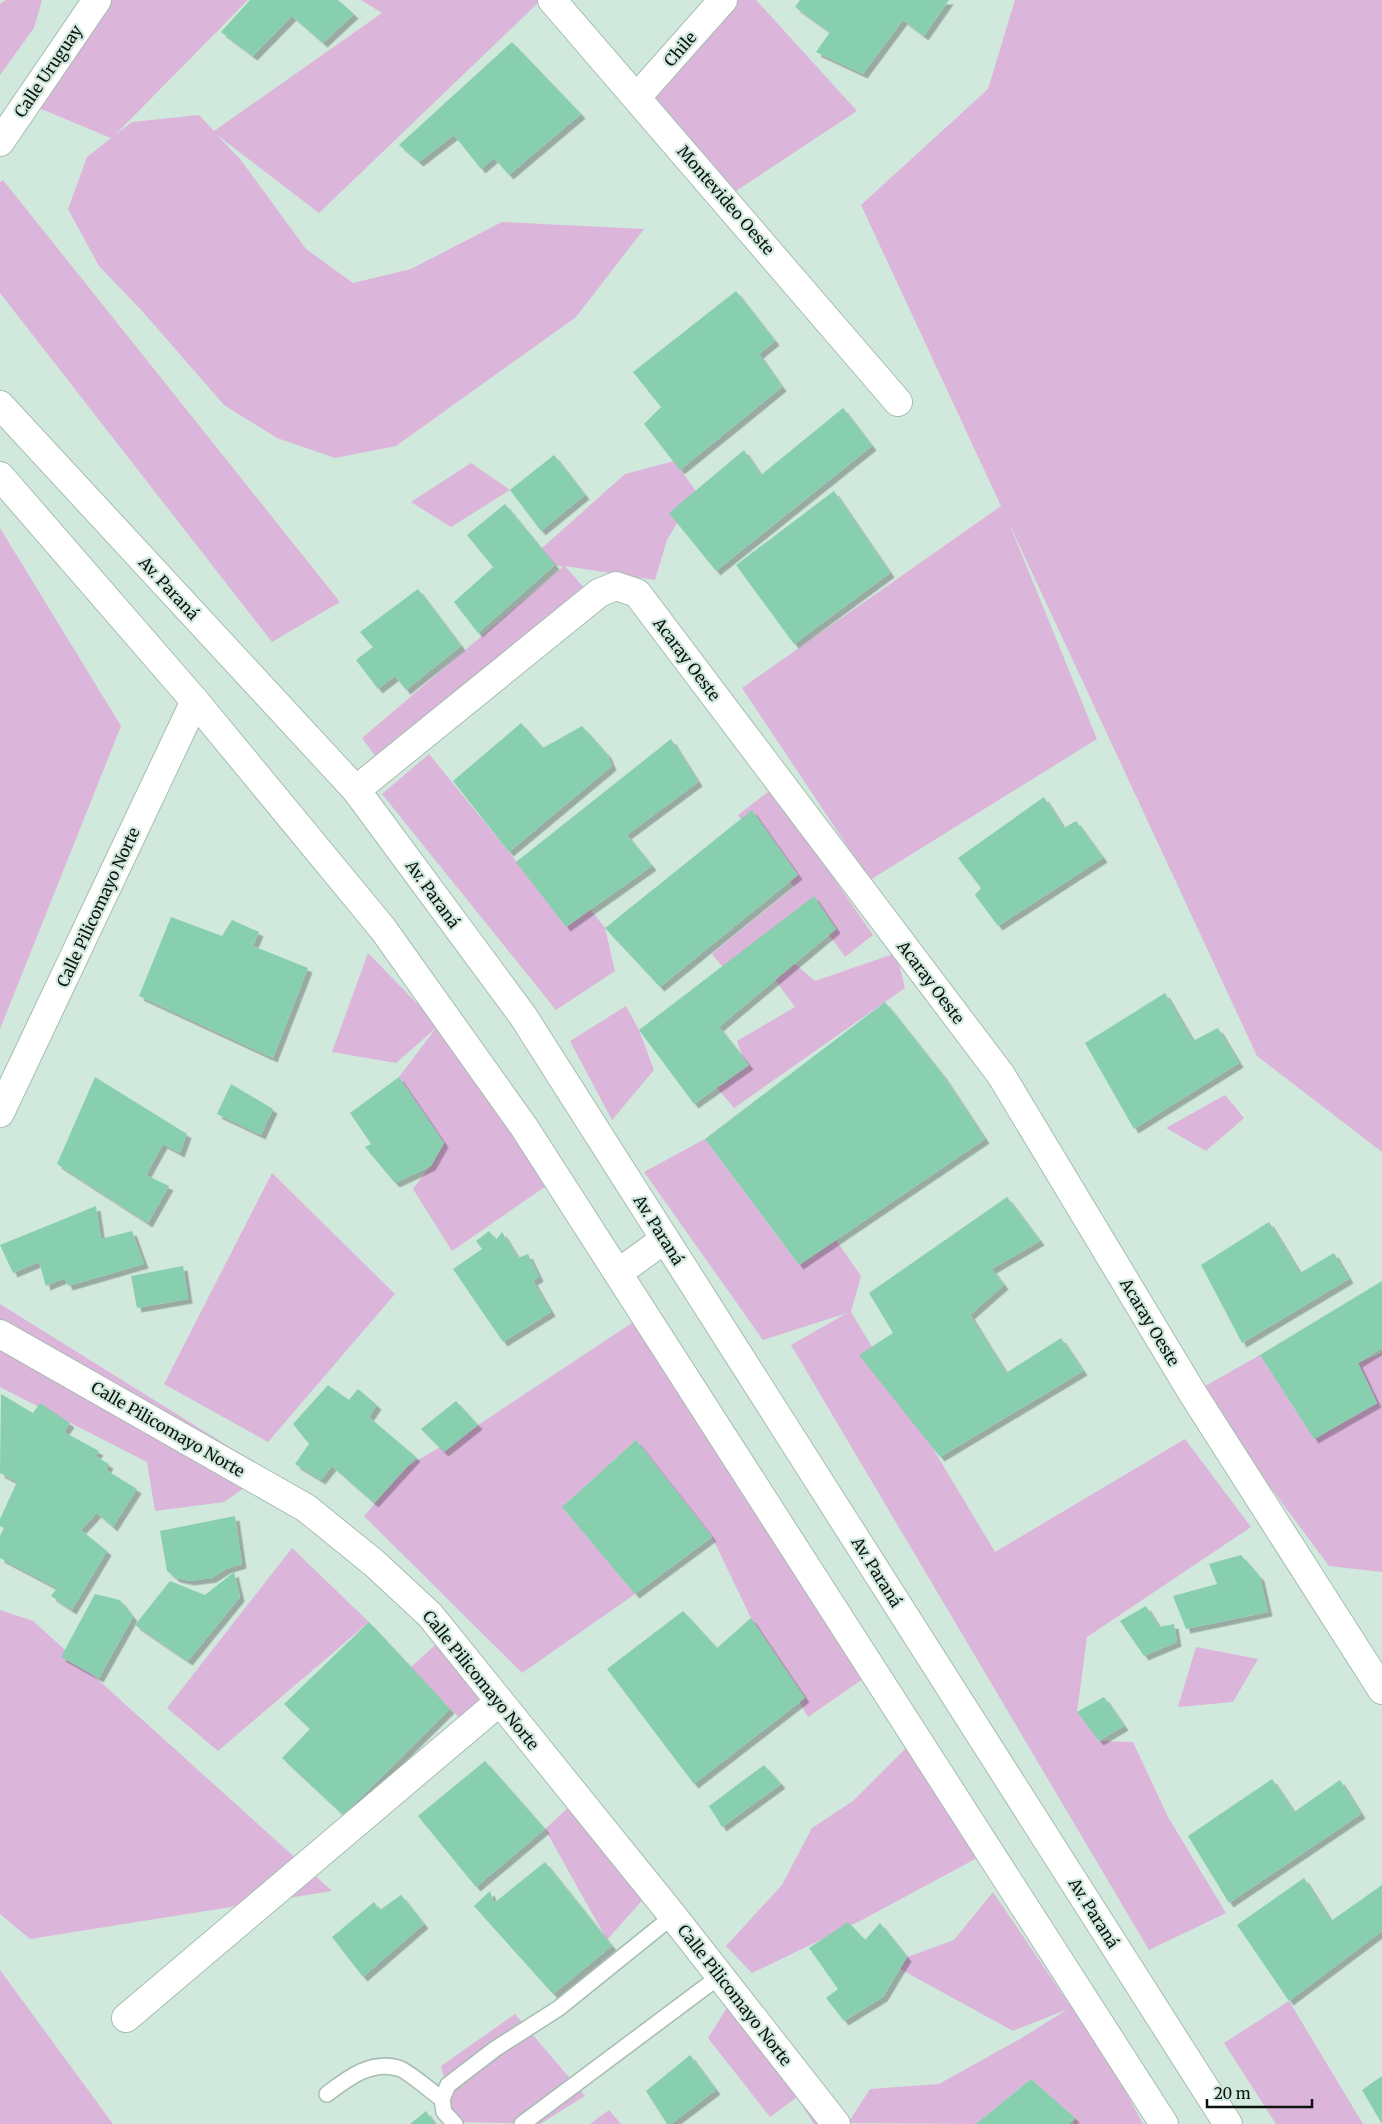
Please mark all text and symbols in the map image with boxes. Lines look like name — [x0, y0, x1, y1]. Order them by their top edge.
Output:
street label: Calle Uruguay — [10, 20, 87, 121]
street label: Chile — [660, 28, 700, 70]
street label: Montevideo Oeste — [673, 141, 779, 259]
street label: Av. Paraná — [134, 552, 203, 624]
street label: Acaray Oeste — [649, 613, 725, 704]
street label: Calle Pilicomayo Norte — [52, 824, 144, 990]
street label: Av. Paraná — [401, 855, 465, 932]
street label: Acaray Oeste — [893, 936, 969, 1027]
street label: Av. Paraná — [629, 1190, 689, 1269]
street label: Acaray Oeste — [1115, 1274, 1184, 1369]
street label: Calle Pilicomayo Norte — [88, 1377, 248, 1481]
street label: Av. Paraná — [847, 1532, 907, 1611]
street label: Calle Pilicomayo Norte — [419, 1606, 543, 1754]
street label: Av. Paraná — [1064, 1873, 1124, 1952]
street label: Calle Pilicomayo Norte — [674, 1920, 796, 2070]
scale bar — [1207, 2076, 1312, 2108]
text: 20 m — [1214, 2084, 1251, 2103]

